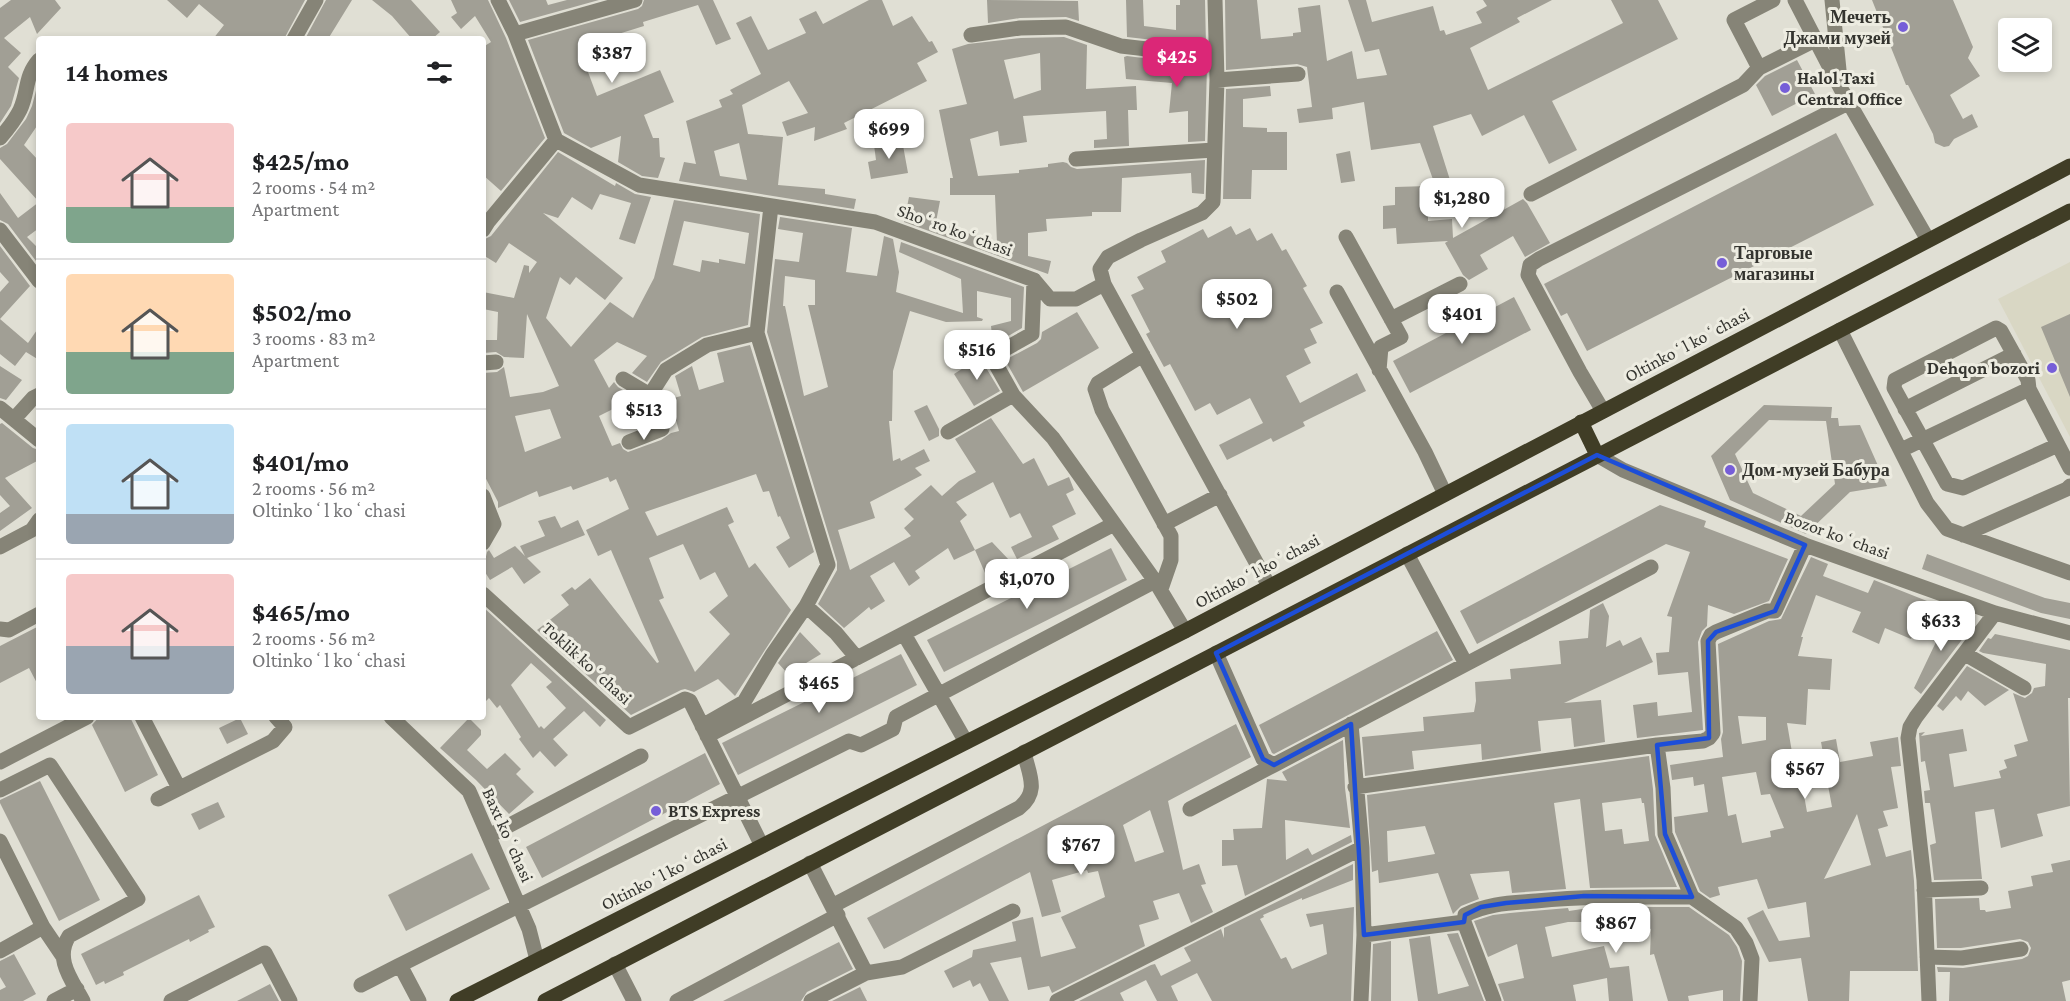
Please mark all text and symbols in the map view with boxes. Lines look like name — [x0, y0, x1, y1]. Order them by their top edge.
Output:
place label: Мечеть Джами музей — [1784, 7, 1891, 48]
map controls — [1998, 18, 2052, 72]
button: layers — [1998, 18, 2052, 72]
marker: Мечеть Джами музей — [1896, 20, 1910, 34]
pin: $387 — [576, 33, 648, 84]
pin: $425 — [1141, 37, 1213, 88]
text: $387 — [592, 41, 632, 63]
text: $425 — [1157, 45, 1197, 67]
icon: filters — [423, 56, 456, 89]
text: 14 homes — [66, 58, 168, 87]
place label: Halol Taxi Central Office — [1797, 68, 1902, 109]
marker: Halol Taxi Central Office — [1778, 81, 1792, 95]
pin: $699 — [853, 109, 925, 160]
text: $699 — [868, 117, 910, 139]
icon: home — [114, 147, 186, 219]
text: $425/mo — [252, 147, 349, 176]
text: 2 rooms · 54 m² — [252, 176, 375, 198]
pin: $1,280 — [1413, 178, 1511, 229]
text: $1,280 — [1433, 186, 1491, 208]
text: Apartment — [252, 198, 339, 220]
street label: Shoʻro koʻchasi — [895, 200, 1016, 260]
place label: Тарговые магазины — [1734, 243, 1814, 284]
marker: Тарговые магазины — [1715, 256, 1729, 270]
pin: $502 — [1201, 279, 1273, 330]
text: $502 — [1216, 287, 1258, 309]
pin: $401 — [1426, 294, 1498, 345]
icon: home — [114, 298, 186, 370]
text: $502/mo — [252, 298, 352, 327]
text: $401 — [1442, 302, 1482, 324]
street label: Oltinkoʻl koʻchasi — [1621, 304, 1753, 386]
text: 3 rooms · 83 m² — [252, 327, 375, 349]
pin: $516 — [941, 330, 1013, 381]
text: $516 — [958, 338, 996, 360]
text: Apartment — [252, 349, 339, 371]
place label: Dehqon bozori — [1927, 358, 2041, 378]
marker: Dehqon bozori — [2045, 361, 2059, 375]
pin: $513 — [608, 390, 680, 441]
text: $513 — [626, 398, 662, 420]
icon: home — [114, 448, 186, 520]
text: $401/mo — [252, 448, 349, 477]
place label: Дом-музей Бабура — [1742, 460, 1890, 480]
marker: Дом-музей Бабура — [1723, 463, 1737, 477]
text: 2 rooms · 56 m² — [252, 477, 375, 499]
text: Oltinkoʻl koʻchasi — [252, 499, 406, 521]
street label: Bozor koʻchasi — [1782, 507, 1892, 563]
street label: Oltinkoʻl koʻchasi — [1191, 530, 1323, 612]
pin: $1,070 — [978, 559, 1076, 610]
text: $1,070 — [999, 567, 1055, 589]
icon: home — [114, 598, 186, 670]
text: $465/mo — [252, 598, 350, 627]
pin: $633 — [1905, 601, 1977, 652]
text: $633 — [1921, 609, 1961, 631]
street label: Toklik koʻchasi — [538, 618, 636, 708]
text: 2 rooms · 56 m² — [252, 627, 375, 649]
text: Oltinkoʻl koʻchasi — [252, 649, 406, 671]
pin: $465 — [783, 663, 855, 714]
text: $465 — [798, 671, 840, 693]
pin: $567 — [1769, 749, 1841, 800]
text: $567 — [1785, 757, 1825, 779]
street label: Baxt koʻchasi — [478, 785, 538, 885]
place label: BTS Express — [668, 801, 760, 821]
marker: BTS Express — [649, 804, 663, 818]
pin: $767 — [1045, 825, 1117, 876]
text: $767 — [1061, 833, 1101, 855]
street label: Oltinkoʻl koʻchasi — [598, 834, 730, 914]
pin: $867 — [1580, 903, 1652, 954]
text: $867 — [1595, 911, 1637, 933]

